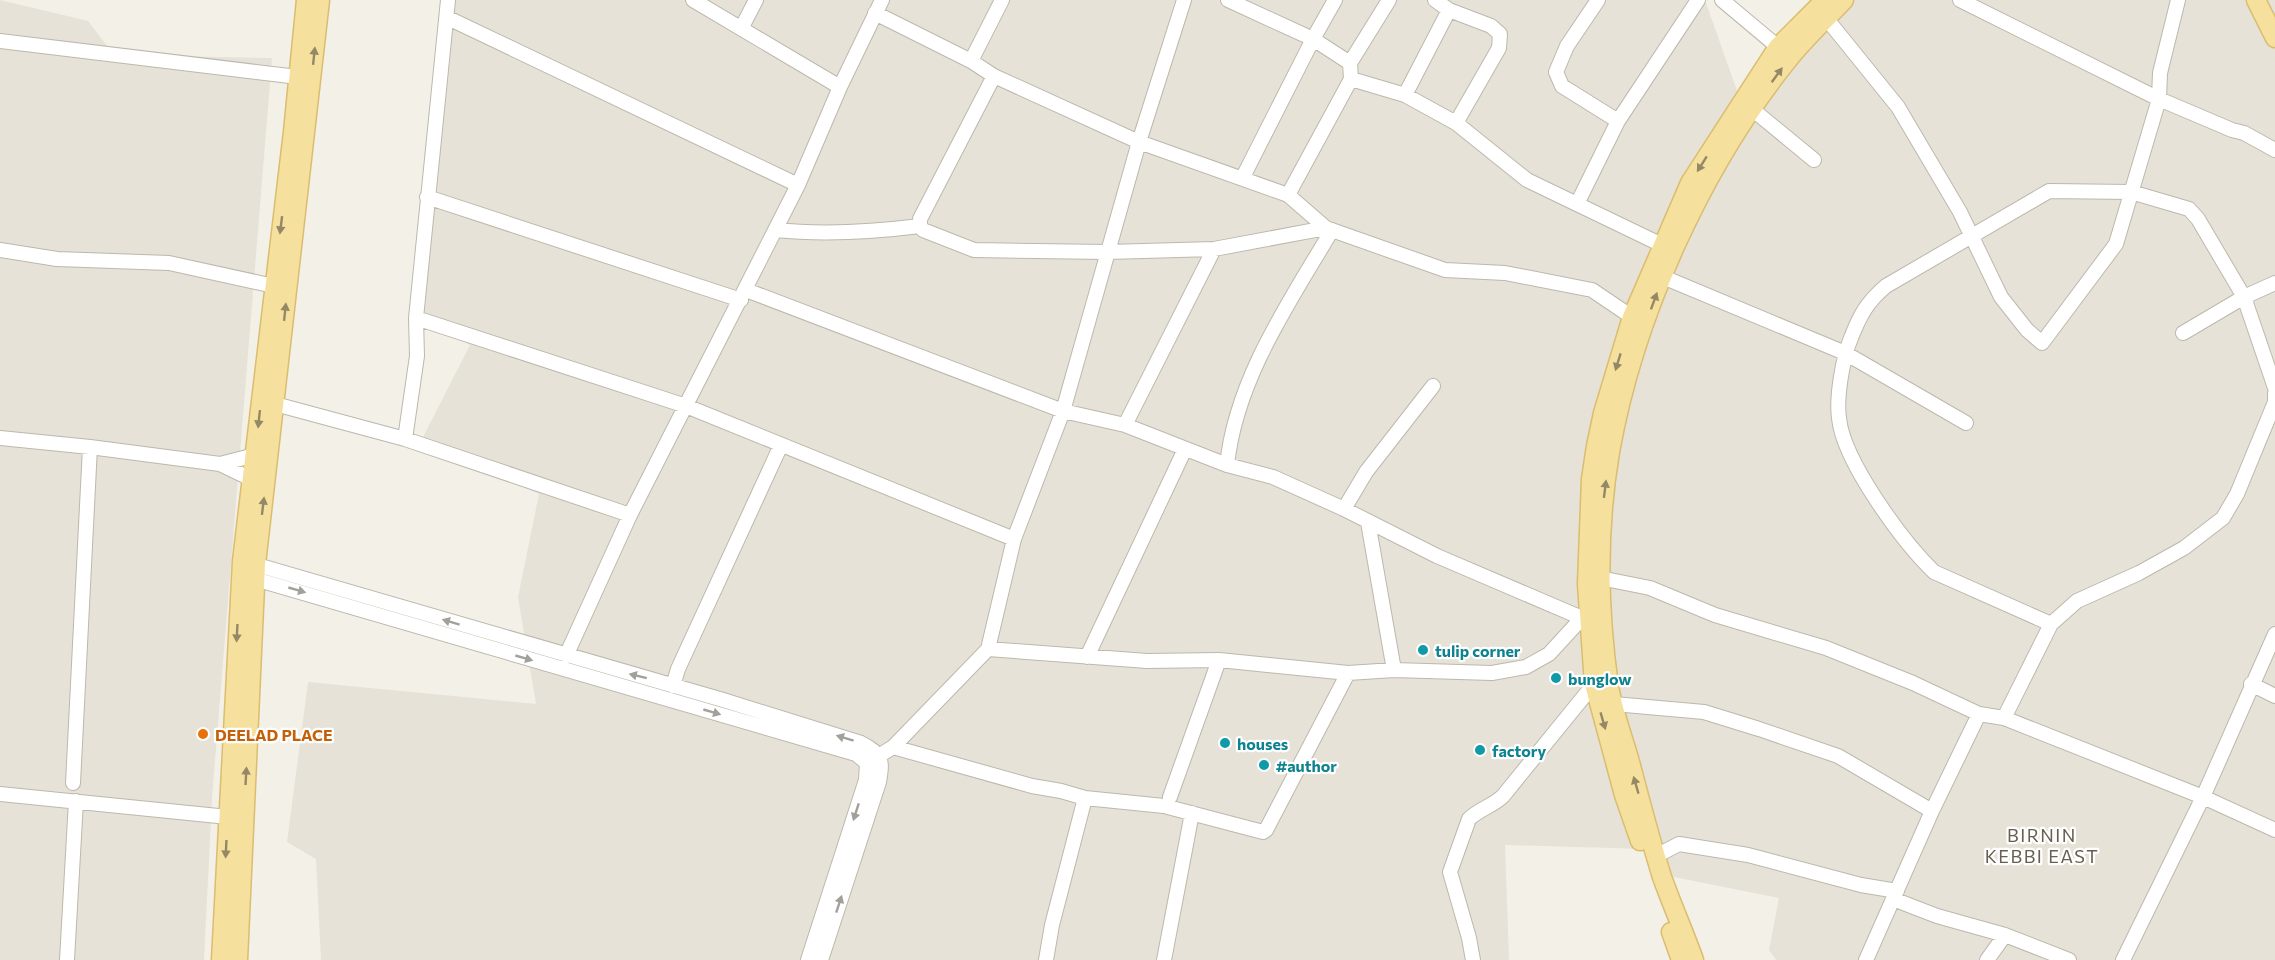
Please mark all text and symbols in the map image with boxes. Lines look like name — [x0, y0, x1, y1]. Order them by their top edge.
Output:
one-way arrow — [309, 46, 319, 65]
one-way arrow — [1770, 68, 1782, 83]
one-way arrow — [1697, 156, 1708, 172]
one-way arrow — [276, 216, 286, 235]
one-way arrow — [1650, 292, 1660, 310]
one-way arrow — [280, 303, 290, 322]
one-way arrow — [1613, 353, 1622, 371]
one-way arrow — [254, 409, 264, 428]
one-way arrow — [1601, 480, 1610, 499]
one-way arrow — [258, 496, 268, 515]
one-way arrow — [288, 586, 306, 595]
one-way arrow — [442, 617, 460, 626]
one-way arrow — [233, 624, 242, 643]
place label: tulip corner — [1435, 641, 1521, 660]
marker: tulip corner — [1416, 643, 1430, 657]
one-way arrow — [515, 654, 533, 663]
place label: bunglow — [1568, 669, 1632, 688]
one-way arrow — [629, 671, 647, 680]
marker: bunglow — [1549, 671, 1563, 685]
one-way arrow — [703, 708, 721, 717]
one-way arrow — [1599, 712, 1608, 730]
place label: DEELAD PLACE — [215, 725, 333, 744]
marker: DEELAD PLACE — [196, 727, 210, 741]
one-way arrow — [836, 733, 854, 742]
place label: houses — [1237, 734, 1288, 753]
marker: houses — [1218, 736, 1232, 750]
place label: factory — [1492, 741, 1546, 760]
marker: factory — [1473, 743, 1487, 757]
place label: #author — [1276, 756, 1337, 775]
marker: #author — [1257, 758, 1271, 772]
one-way arrow — [242, 766, 251, 785]
one-way arrow — [1631, 776, 1640, 794]
one-way arrow — [851, 803, 860, 821]
district label: BIRNIN KEBBI EAST — [1985, 824, 2099, 867]
one-way arrow — [222, 840, 231, 859]
one-way arrow — [835, 895, 844, 913]

